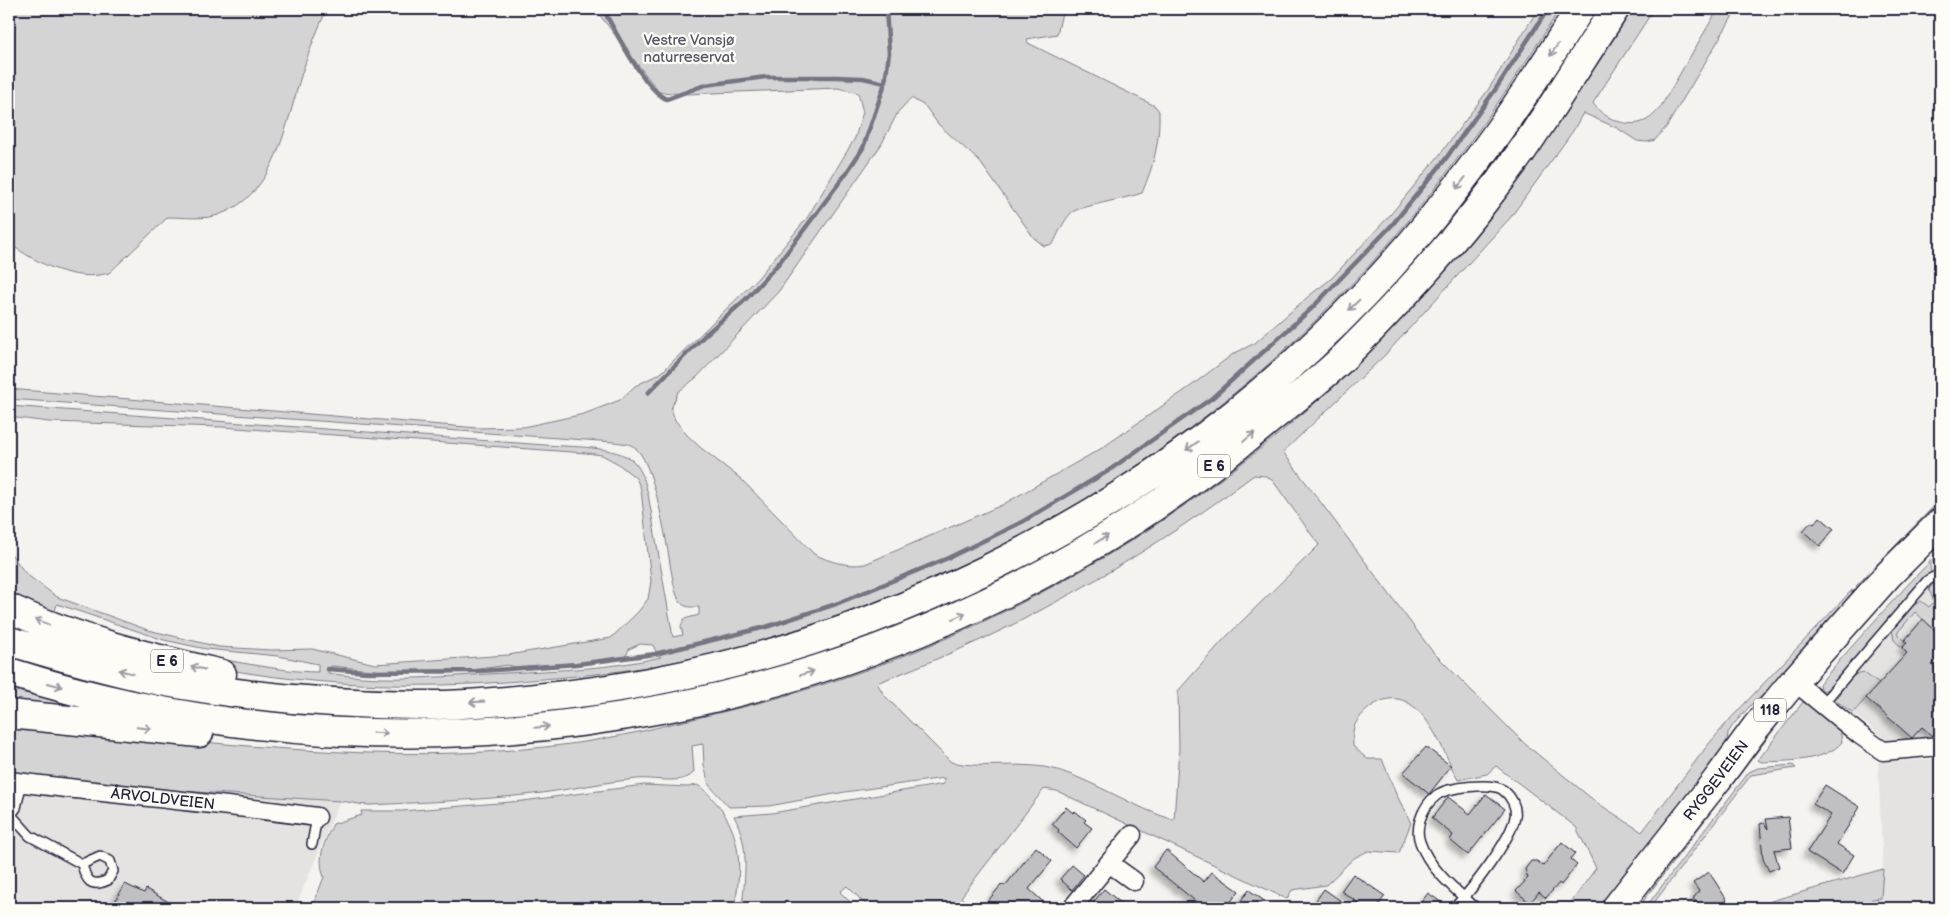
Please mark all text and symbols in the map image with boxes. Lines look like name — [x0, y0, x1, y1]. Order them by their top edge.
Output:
park label: Vestre Vansjø naturreservat — [643, 31, 735, 67]
one-way arrow — [1549, 42, 1559, 56]
one-way arrow — [1455, 176, 1466, 189]
one-way arrow — [1348, 299, 1360, 311]
one-way arrow — [1243, 431, 1256, 443]
one-way arrow — [1185, 441, 1199, 451]
road number: E 6 — [1198, 454, 1230, 478]
one-way arrow — [1094, 534, 1108, 544]
one-way arrow — [951, 610, 966, 620]
one-way arrow — [35, 617, 50, 627]
road number: E 6 — [151, 649, 183, 672]
one-way arrow — [190, 663, 206, 672]
one-way arrow — [119, 667, 135, 676]
one-way arrow — [798, 668, 814, 678]
one-way arrow — [47, 681, 63, 691]
one-way arrow — [470, 698, 486, 707]
road number: 118 — [1754, 698, 1786, 722]
one-way arrow — [534, 722, 550, 732]
one-way arrow — [136, 723, 152, 733]
one-way arrow — [372, 728, 388, 738]
street label: RYGGEVEIEN — [1679, 736, 1753, 824]
street label: ÅRVOLDVEIEN — [110, 783, 216, 814]

